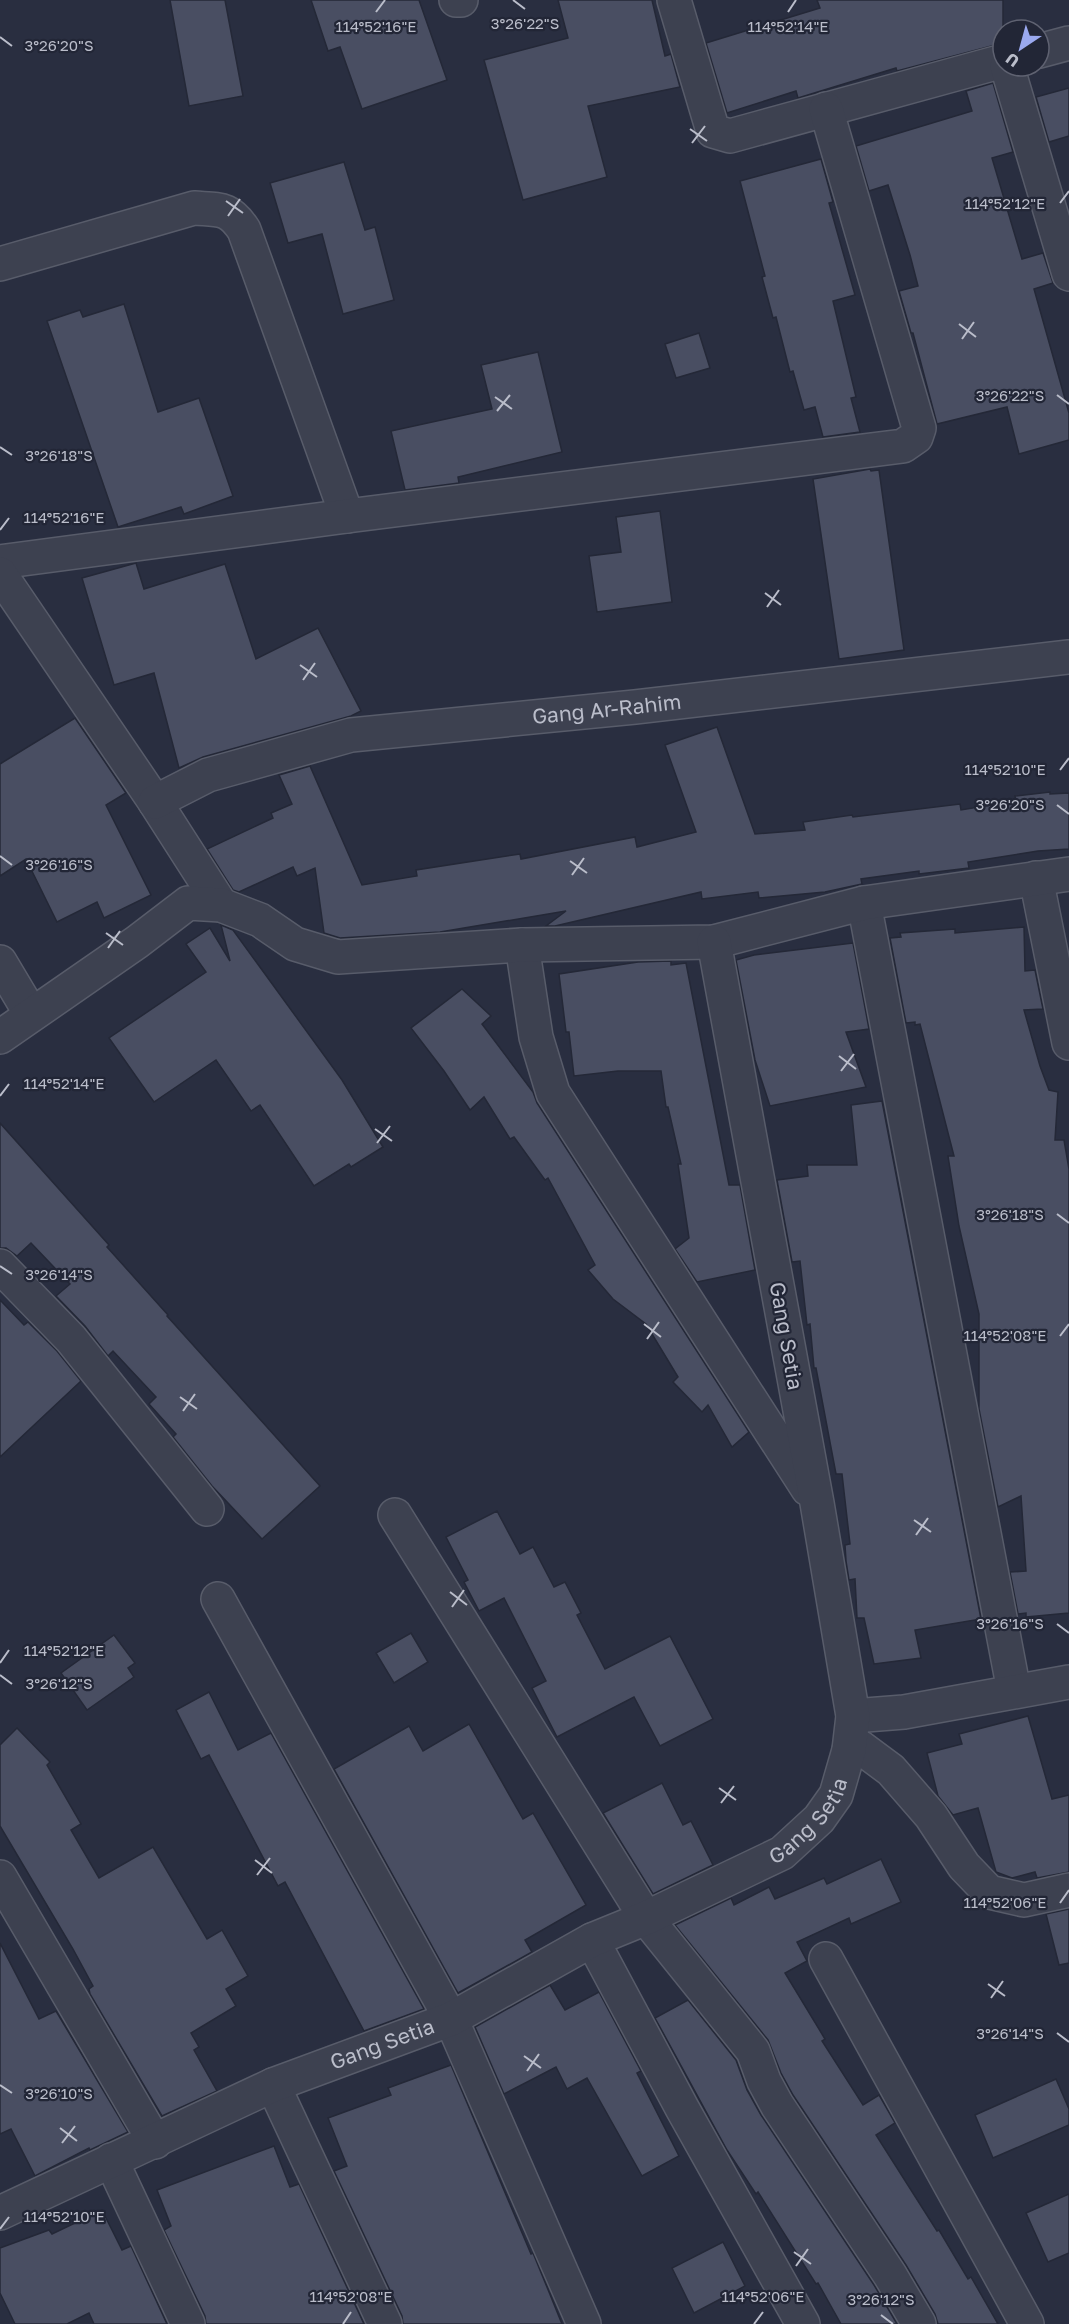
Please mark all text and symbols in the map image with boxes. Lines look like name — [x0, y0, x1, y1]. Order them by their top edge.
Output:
text: 3°26'22"S — [491, 14, 559, 32]
text: 114°52'16"E — [336, 17, 416, 35]
text: 114°52'14"E — [748, 17, 828, 35]
north arrow — [991, 18, 1051, 78]
text: 3°26'20"S — [24, 36, 94, 54]
text: U — [1002, 49, 1023, 72]
text: 114°52'12"E — [965, 194, 1045, 212]
text: 3°26'22"S — [976, 386, 1044, 404]
text: 3°26'18"S — [25, 446, 93, 464]
text: 114°52'16"E — [24, 508, 104, 526]
street label: Gang Ar-Rahim — [531, 688, 683, 729]
text: 114°52'10"E — [964, 760, 1046, 778]
text: 3°26'20"S — [975, 795, 1045, 813]
text: 3°26'16"S — [25, 855, 93, 873]
text: 114°52'14"E — [24, 1074, 104, 1092]
text: 3°26'18"S — [976, 1205, 1044, 1223]
text: 3°26'14"S — [25, 1265, 93, 1283]
street label: Gang Setia — [765, 1280, 809, 1392]
text: 114°52'08"E — [964, 1326, 1046, 1344]
text: 3°26'16"S — [976, 1614, 1044, 1632]
text: 114°52'12"E — [24, 1641, 104, 1659]
text: 3°26'12"S — [25, 1674, 93, 1692]
street label: Gang Setia — [765, 1775, 852, 1869]
text: 114°52'06"E — [964, 1893, 1046, 1911]
street label: Gang Setia — [326, 2012, 438, 2075]
text: 3°26'14"S — [976, 2024, 1044, 2042]
text: 3°26'10"S — [25, 2084, 93, 2102]
text: 114°52'10"E — [23, 2207, 105, 2225]
text: 114°52'08"E — [310, 2287, 392, 2305]
text: 114°52'06"E — [722, 2287, 804, 2305]
text: 3°26'12"S — [847, 2290, 915, 2308]

